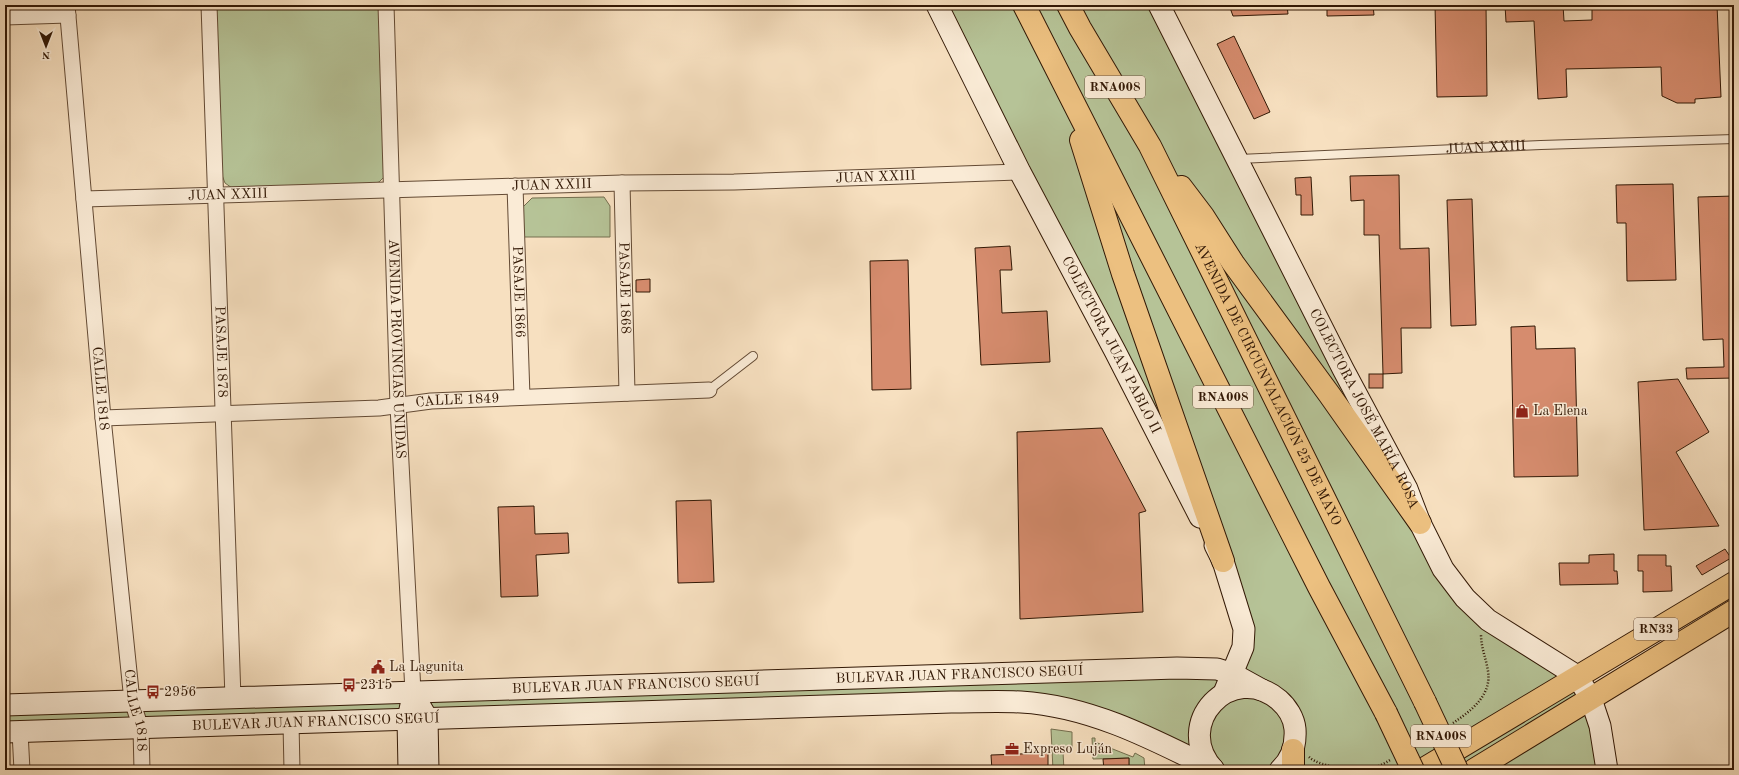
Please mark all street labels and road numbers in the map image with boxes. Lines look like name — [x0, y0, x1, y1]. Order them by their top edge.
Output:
road number: RNA008 — [1085, 76, 1145, 98]
street label: JUAN XXIII — [1445, 139, 1526, 156]
street label: JUAN XXIII — [835, 169, 916, 185]
street label: JUAN XXIII — [512, 177, 592, 193]
street label: JUAN XXIII — [188, 187, 268, 203]
street label: AVENIDA PROVINCIAS UNIDAS — [386, 239, 408, 459]
street label: AVENIDA DE CIRCUNVALACIÓN 25 DE MAYO — [1192, 241, 1344, 528]
street label: PASAJE 1868 — [616, 242, 633, 334]
street label: PASAJE 1866 — [510, 246, 527, 338]
street label: COLECTORA JUAN PABLO II — [1059, 254, 1163, 436]
street label: PASAJE 1878 — [212, 306, 230, 398]
street label: COLECTORA JOSÉ MARÍA ROSA — [1307, 306, 1421, 511]
street label: CALLE 1818 — [90, 346, 111, 431]
road number: RNA008 — [1193, 386, 1253, 408]
street label: CALLE 1849 — [414, 391, 500, 410]
road number: RN33 — [1634, 618, 1678, 640]
street label: BULEVAR JUAN FRANCISCO SEGUÍ — [835, 661, 1084, 686]
street label: CALLE 1818 — [122, 668, 149, 752]
street label: BULEVAR JUAN FRANCISCO SEGUÍ — [512, 671, 760, 696]
street label: BULEVAR JUAN FRANCISCO SEGUÍ — [192, 708, 440, 733]
road number: RNA008 — [1411, 725, 1471, 747]

